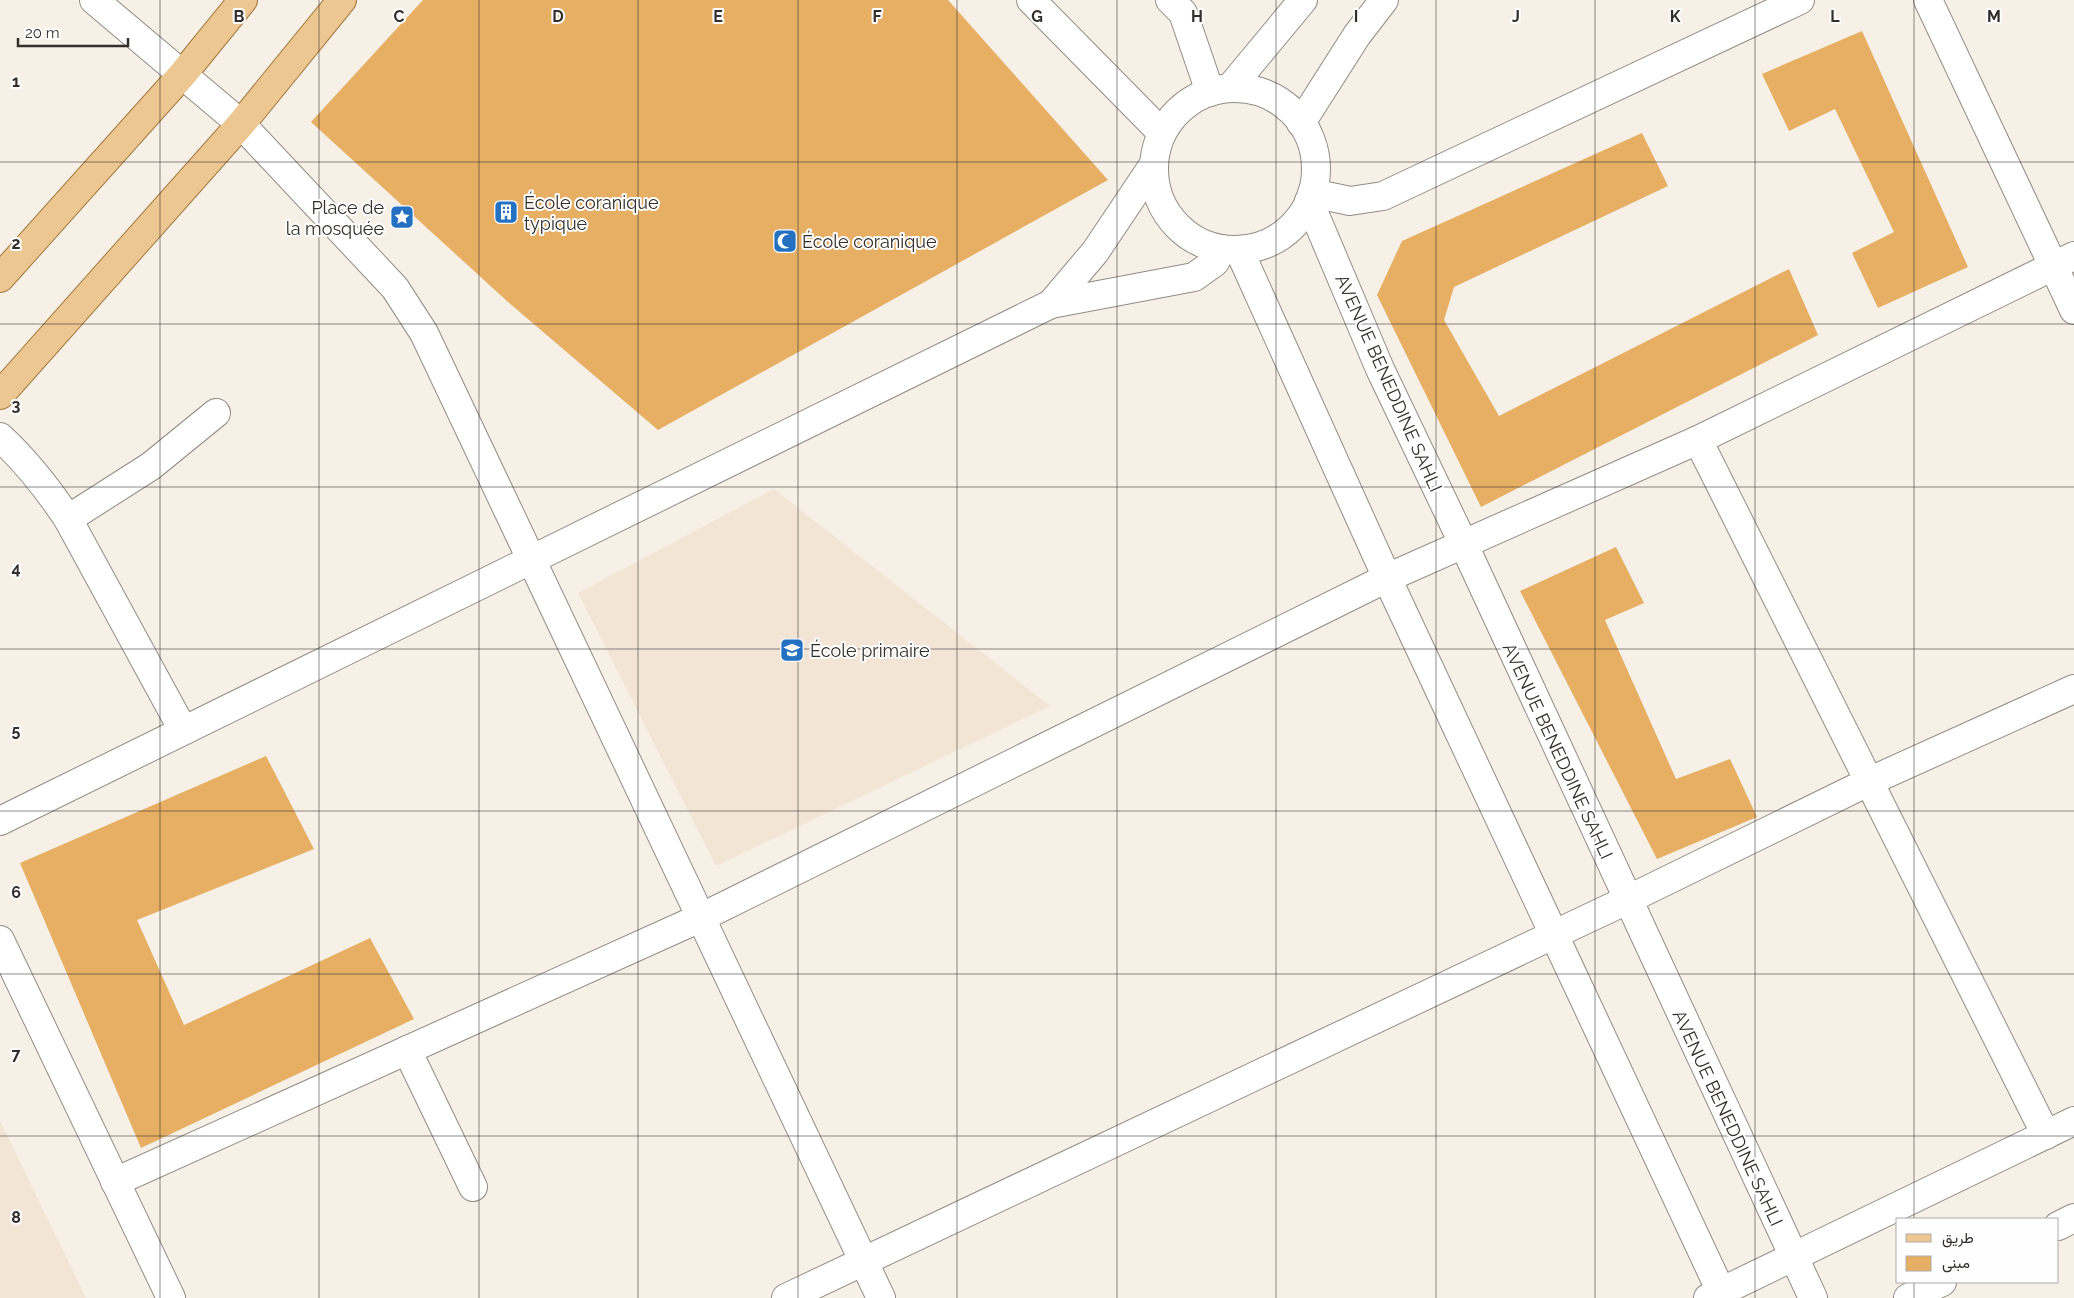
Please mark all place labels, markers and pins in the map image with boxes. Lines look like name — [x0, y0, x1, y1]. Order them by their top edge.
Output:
place label: École coranique typique — [524, 191, 659, 234]
place label: Place de la mosquée — [286, 197, 384, 239]
building icon: École coranique typique — [493, 199, 519, 225]
place icon: Place de la mosquée — [389, 204, 415, 230]
mosque icon: École coranique — [772, 228, 798, 254]
place label: École coranique — [802, 230, 937, 252]
school or university icon: École primaire — [779, 637, 805, 663]
place label: École primaire — [810, 639, 930, 661]

